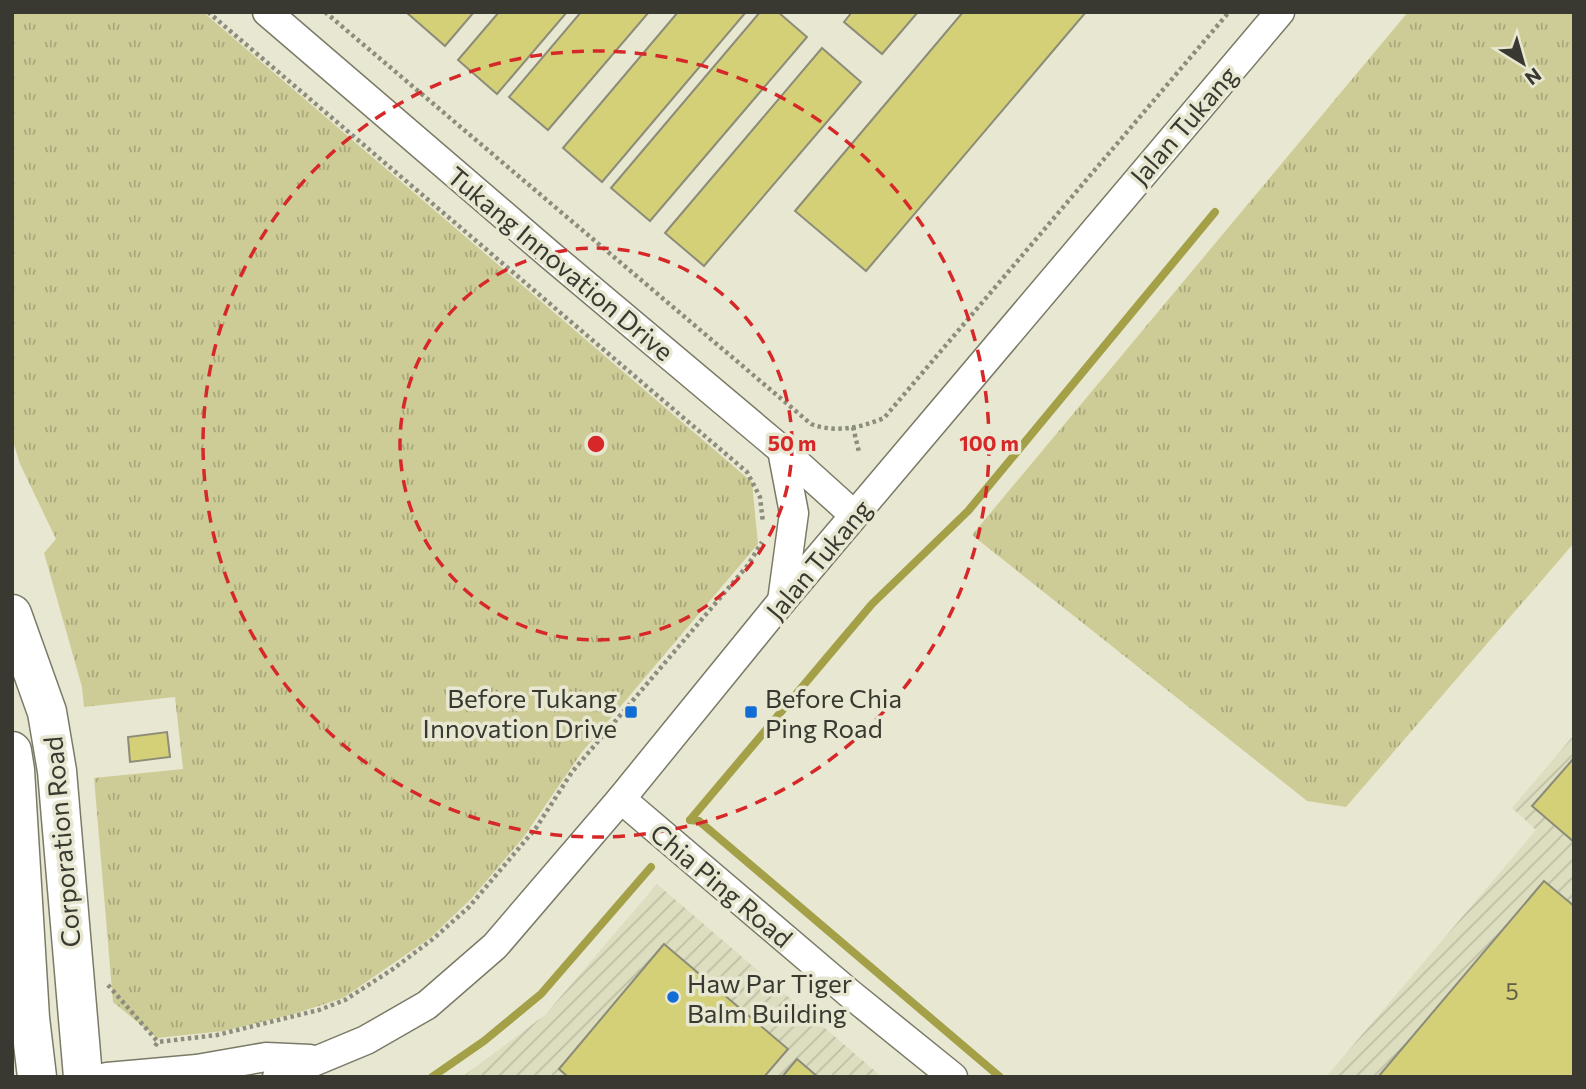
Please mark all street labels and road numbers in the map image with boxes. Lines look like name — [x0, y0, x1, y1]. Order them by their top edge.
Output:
street label: Jalan Tukang — [1123, 59, 1243, 191]
street label: Tukang Innovation Drive — [442, 160, 680, 366]
street label: Jalan Tukang — [759, 493, 877, 625]
street label: Corporation Road — [36, 735, 86, 949]
street label: Chia Ping Road — [645, 817, 799, 953]

